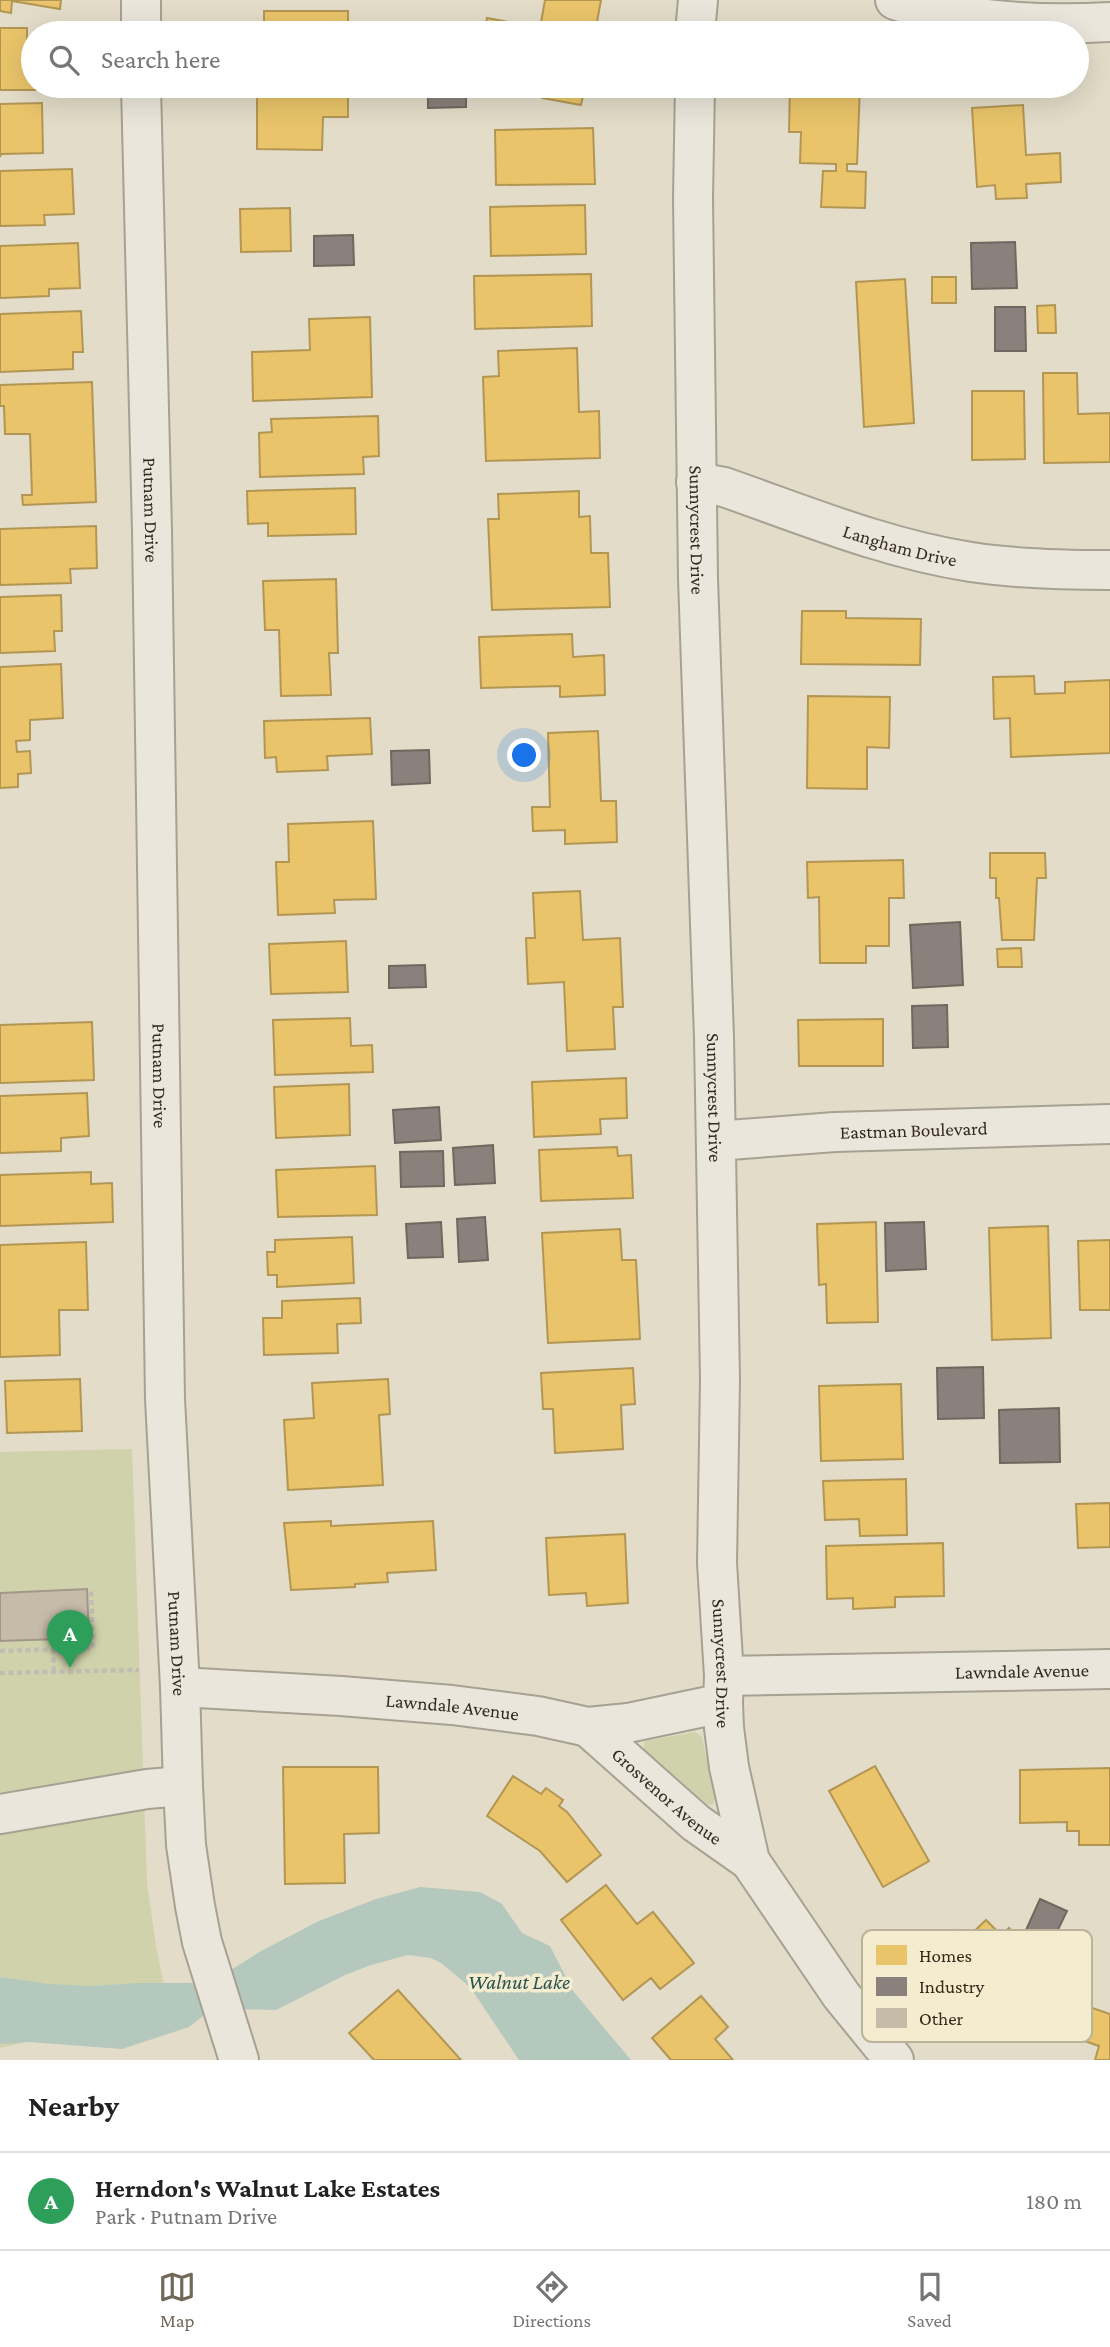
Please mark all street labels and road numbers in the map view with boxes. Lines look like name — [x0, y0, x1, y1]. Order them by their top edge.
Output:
street label: Putnam Drive — [139, 457, 162, 563]
street label: Sunnycrest Drive — [686, 465, 709, 595]
street label: Langham Drive — [840, 520, 959, 570]
street label: Putnam Drive — [148, 1023, 171, 1129]
street label: Sunnycrest Drive — [703, 1033, 726, 1162]
street label: Eastman Boulevard — [839, 1118, 988, 1143]
street label: Putnam Drive — [164, 1590, 190, 1696]
street label: Sunnycrest Drive — [708, 1598, 734, 1728]
street label: Lawndale Avenue — [955, 1659, 1089, 1683]
street label: Lawndale Avenue — [385, 1690, 520, 1724]
street label: Grosvenor Avenue — [608, 1743, 726, 1849]

